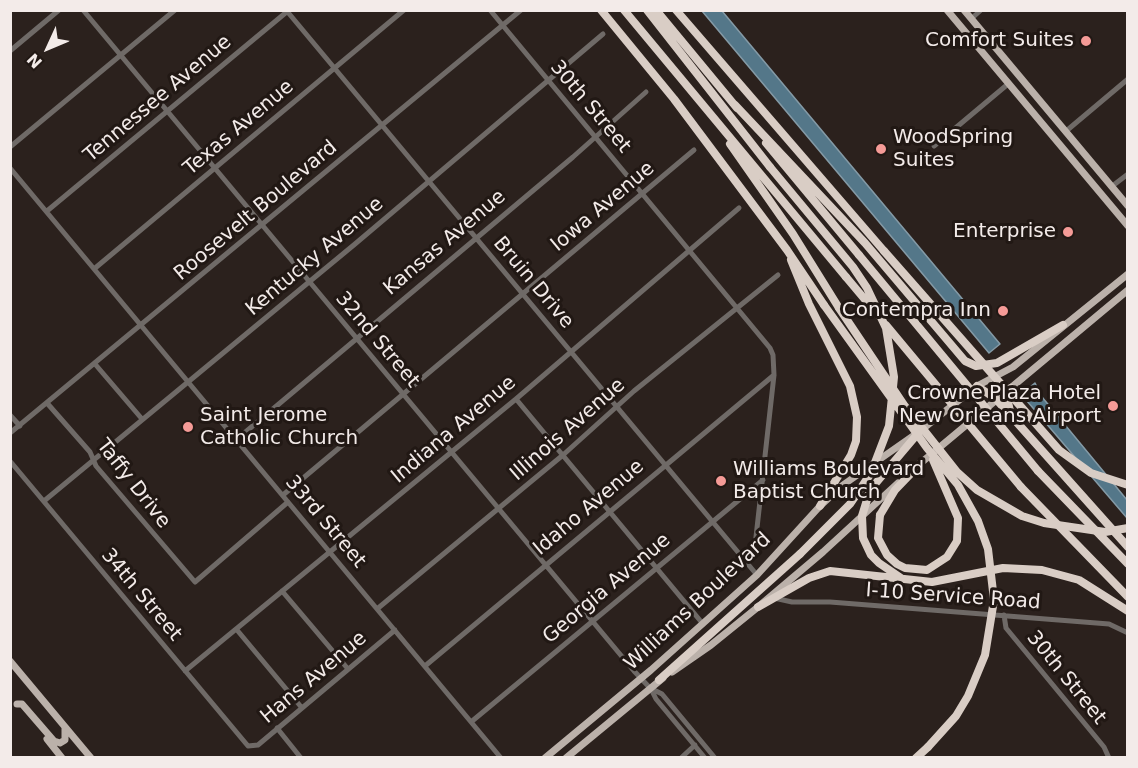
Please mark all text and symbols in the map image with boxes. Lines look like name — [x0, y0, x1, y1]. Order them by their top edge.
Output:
north arrow — [18, 18, 78, 78]
place label: Comfort Suites — [925, 29, 1074, 53]
street label: Tennessee Avenue — [79, 30, 237, 168]
marker: Comfort Suites — [1079, 34, 1093, 48]
text: N — [23, 49, 46, 72]
street label: 30th Street — [544, 56, 636, 158]
street label: Texas Avenue — [179, 75, 299, 181]
place label: WoodSpring Suites — [893, 126, 1013, 173]
street label: Roosevelt Boulevard — [170, 136, 342, 286]
marker: WoodSpring Suites — [874, 142, 888, 156]
street label: Iowa Avenue — [546, 157, 660, 257]
street label: Kansas Avenue — [379, 185, 511, 301]
street label: Kentucky Avenue — [241, 193, 389, 321]
place label: Enterprise — [953, 220, 1056, 244]
marker: Enterprise — [1061, 225, 1075, 239]
street label: Bruin Drive — [488, 232, 578, 334]
street label: 32nd Street — [330, 287, 424, 393]
place label: Contempra Inn — [842, 299, 991, 323]
marker: Contempra Inn — [996, 304, 1010, 318]
street label: Indiana Avenue — [387, 371, 521, 489]
street label: Illinois Avenue — [506, 374, 630, 486]
place label: Crowne Plaza Hotel New Orleans Airport — [899, 382, 1101, 429]
marker: Crowne Plaza Hotel New Orleans Airport — [1106, 399, 1120, 413]
place label: Saint Jerome Catholic Church — [200, 404, 358, 451]
marker: Saint Jerome Catholic Church — [181, 420, 195, 434]
street label: Taffy Drive — [91, 435, 175, 533]
street label: Idaho Avenue — [529, 455, 649, 561]
place label: Williams Boulevard Baptist Church — [733, 458, 924, 505]
street label: 33rd Street — [279, 471, 371, 573]
marker: Williams Boulevard Baptist Church — [714, 474, 728, 488]
street label: Williams Boulevard — [620, 528, 776, 676]
street label: Georgia Avenue — [538, 529, 676, 649]
street label: 34th Street — [95, 544, 187, 646]
street label: I-10 Service Road — [865, 579, 1041, 615]
street label: Hans Avenue — [256, 627, 372, 729]
street label: 30th Street — [1021, 627, 1111, 729]

